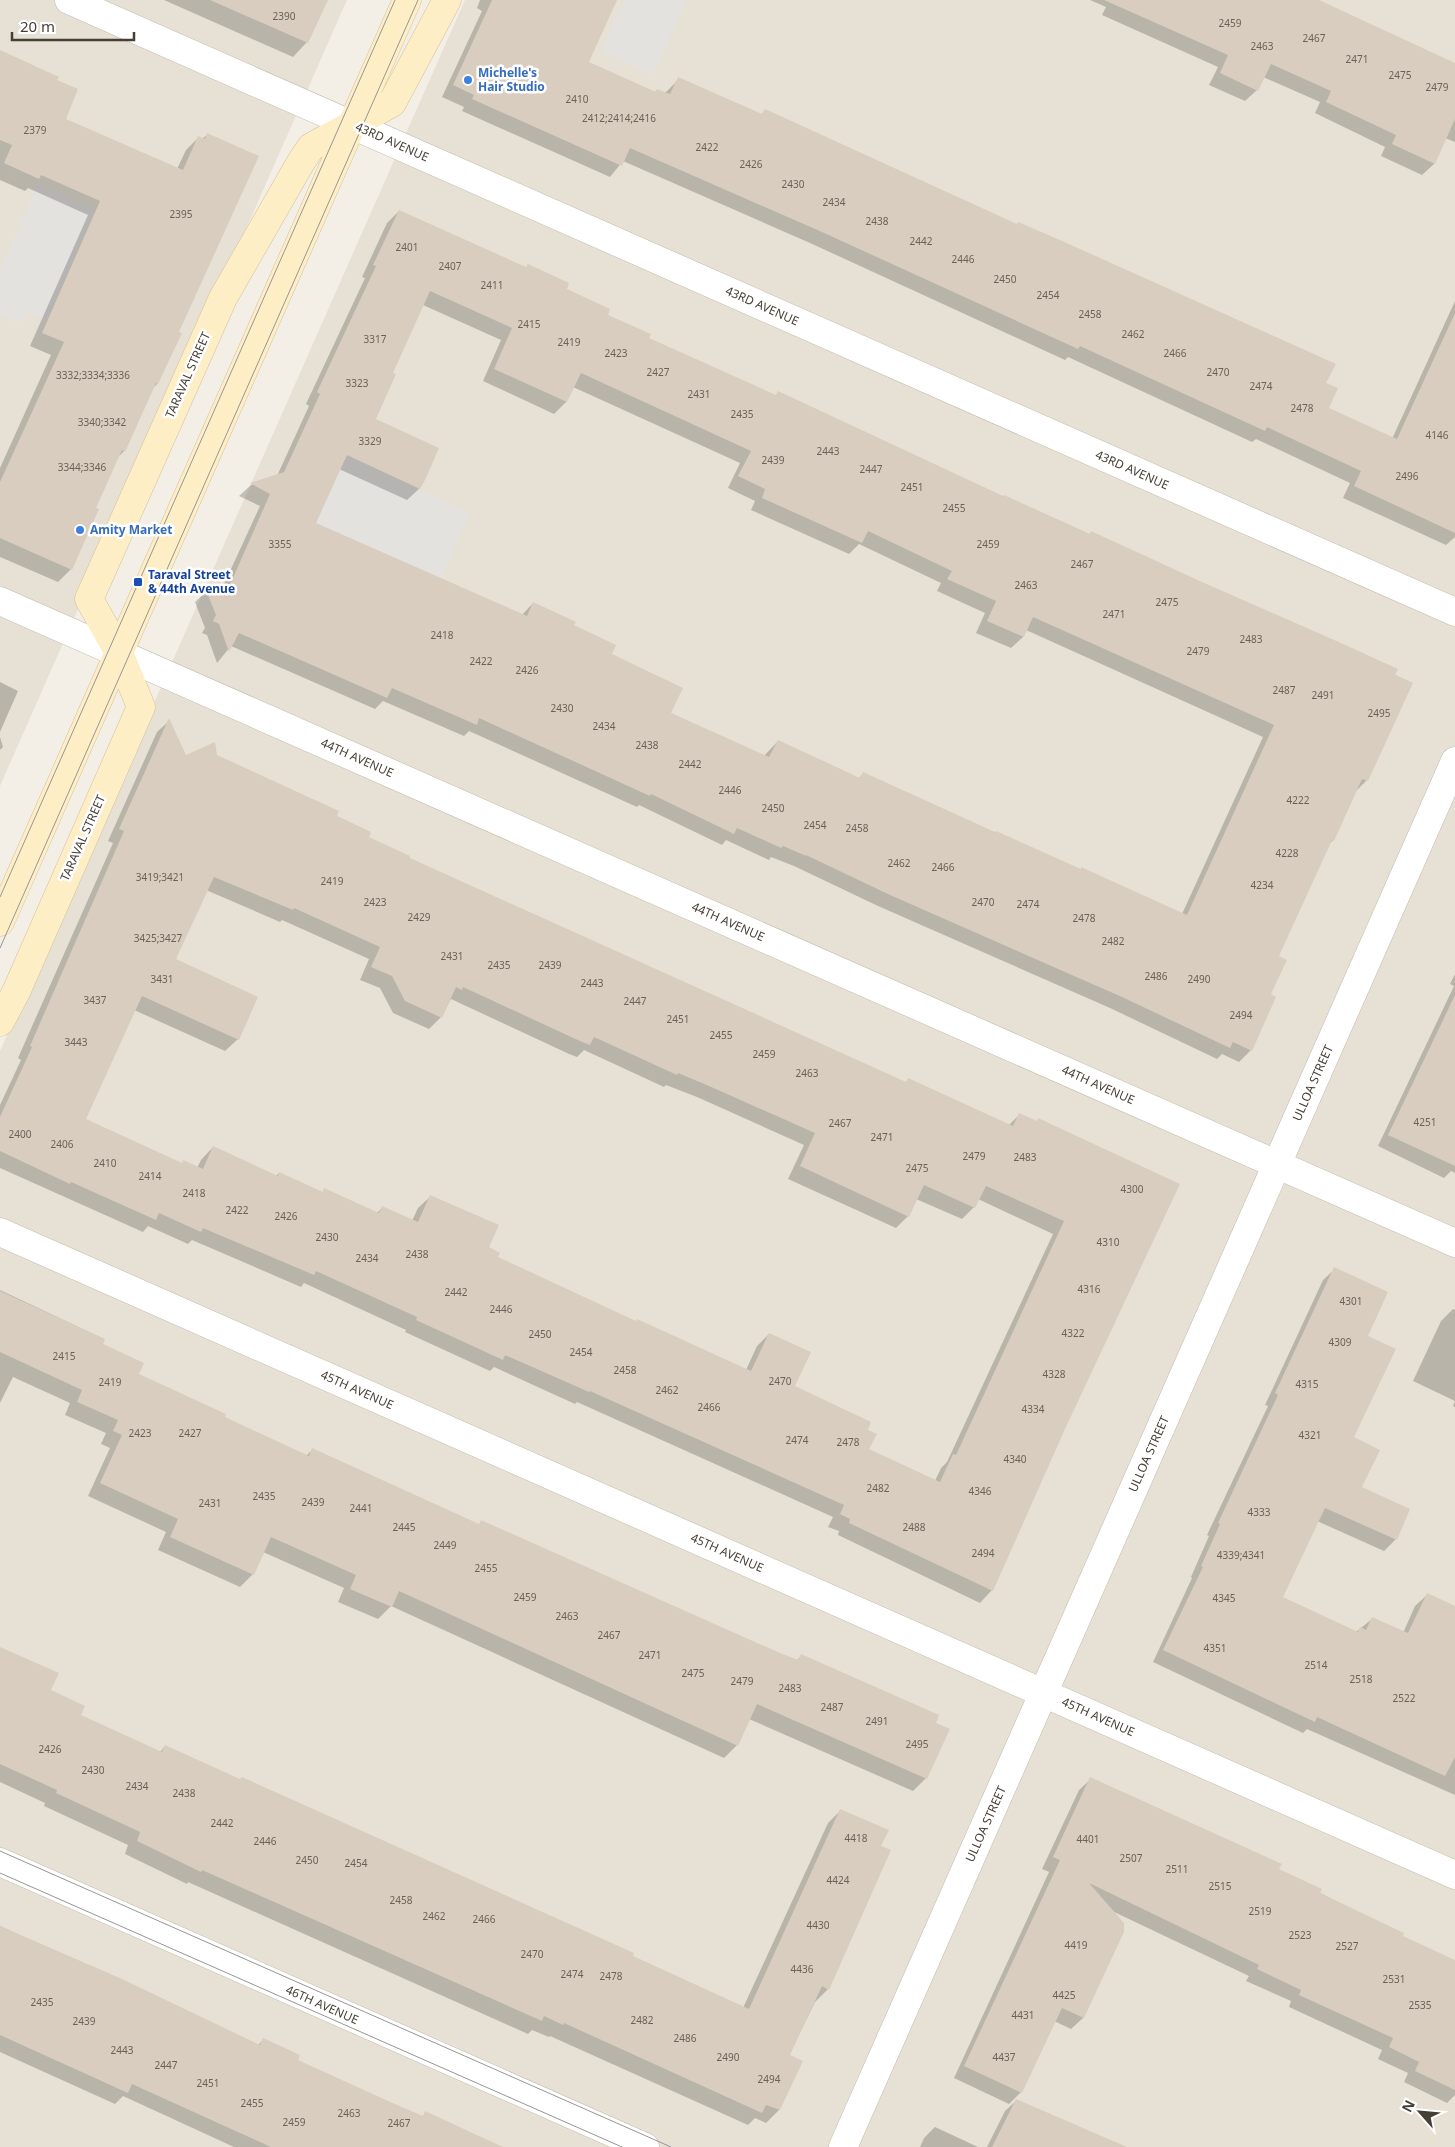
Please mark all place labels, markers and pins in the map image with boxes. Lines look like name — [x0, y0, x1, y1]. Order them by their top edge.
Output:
place label: Michelle's Hair Studio — [478, 64, 545, 95]
marker: Michelle's Hair Studio — [462, 74, 474, 86]
place label: Amity Market — [90, 521, 172, 538]
marker: Amity Market — [74, 524, 86, 536]
place label: Taraval Street & 44th Avenue — [148, 566, 235, 597]
marker: Taraval Street & 44th Avenue — [132, 576, 144, 588]

